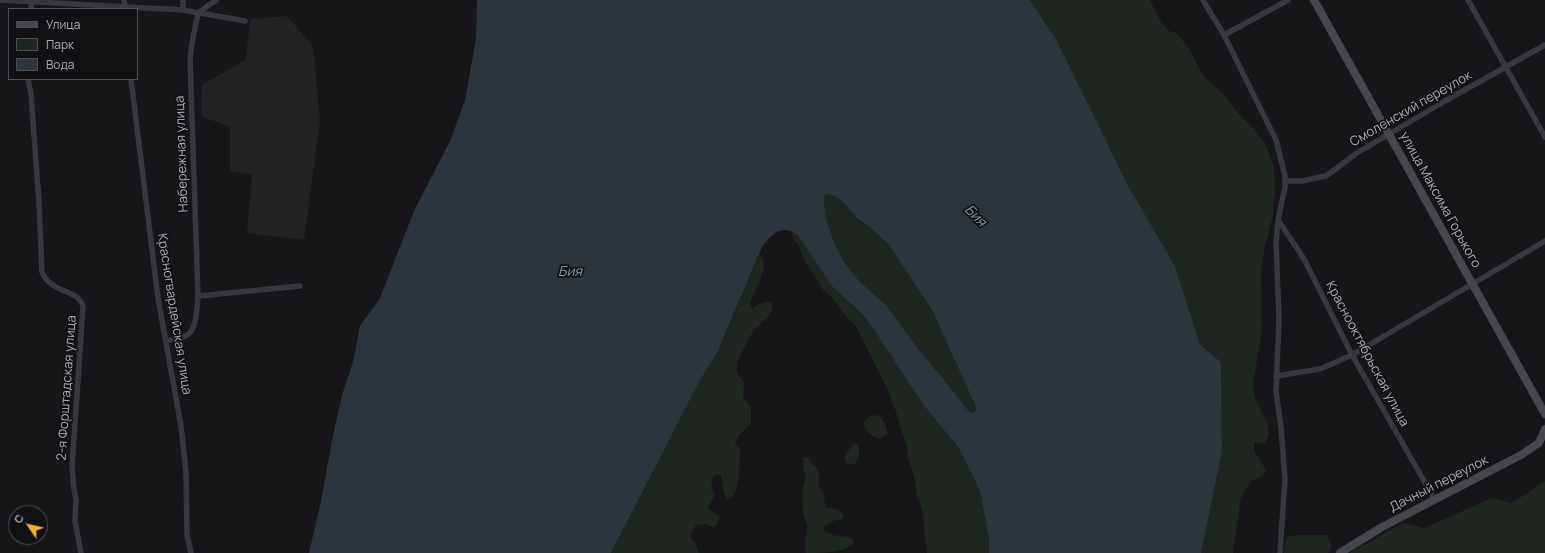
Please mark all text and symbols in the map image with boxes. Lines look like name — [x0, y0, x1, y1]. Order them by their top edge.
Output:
legend — [8, 8, 138, 80]
text: Улица — [46, 16, 80, 33]
text: Парк — [46, 36, 74, 53]
text: Вода — [46, 56, 74, 73]
street label: Смоленский переулок — [1347, 68, 1475, 150]
street label: Набережная улица — [172, 95, 192, 213]
street label: улица Максима Горького — [1396, 129, 1484, 271]
water label: Бия — [961, 202, 989, 230]
street label: Красногвардейская улица — [154, 232, 194, 396]
water label: Бия — [558, 264, 582, 280]
street label: Краснооктябрьская улица — [1322, 279, 1412, 429]
street label: 2-я Форштадская улица — [54, 315, 80, 461]
street label: Дачный переулок — [1387, 452, 1491, 516]
north arrow — [8, 505, 48, 545]
text: С — [10, 511, 27, 526]

